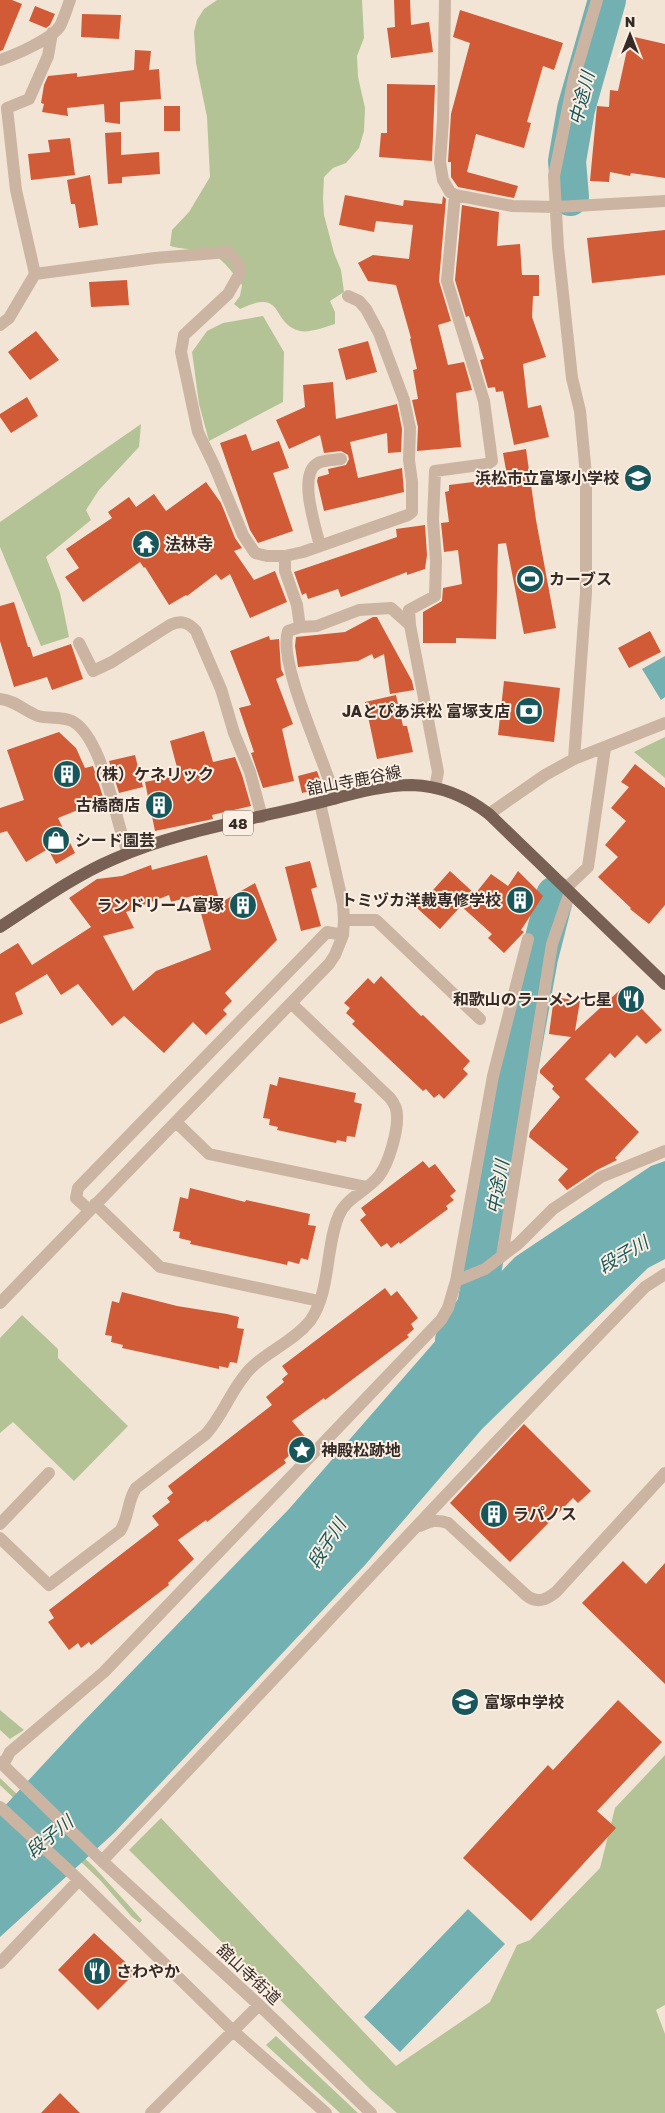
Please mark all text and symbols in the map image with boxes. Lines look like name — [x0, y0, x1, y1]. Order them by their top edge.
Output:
north arrow — [605, 10, 655, 60]
text: N — [625, 13, 635, 30]
water label: 中途川 — [564, 67, 599, 127]
school or university icon: 浜松市立富塚小学校 — [623, 463, 653, 493]
place label: 浜松市立富塚小学校 — [475, 468, 619, 488]
temple icon: 法林寺 — [131, 529, 161, 559]
place label: 法林寺 — [165, 534, 213, 554]
sports icon: カーブス — [515, 564, 545, 594]
place label: カーブス — [549, 569, 612, 589]
bank icon: JAとぴあ浜松 富塚支店 — [514, 696, 544, 726]
place label: JAとぴあ浜松 富塚支店 — [342, 701, 510, 721]
building icon: （株）ケネリック — [52, 759, 82, 789]
street label: 舘山寺鹿谷線 — [305, 761, 403, 799]
place label: （株）ケネリック — [86, 764, 214, 784]
building icon: 古橋商店 — [144, 790, 174, 820]
place label: 古橋商店 — [76, 795, 140, 815]
road number: 48 — [223, 810, 253, 836]
shop icon: シード園芸 — [41, 825, 71, 855]
place label: シード園芸 — [75, 830, 155, 850]
building icon: トミヅカ洋裁専修学校 — [505, 885, 535, 915]
building icon: ランドリーム富塚 — [228, 890, 258, 920]
place label: トミヅカ洋裁専修学校 — [341, 890, 501, 910]
place label: ランドリーム富塚 — [96, 895, 224, 915]
restaurant icon: 和歌山のラーメン七星 — [616, 984, 646, 1014]
place label: 和歌山のラーメン七星 — [453, 989, 612, 1009]
water label: 中途川 — [481, 1157, 513, 1215]
water label: 段子川 — [594, 1230, 654, 1277]
place icon: 神殿松跡地 — [287, 1435, 317, 1465]
place label: 神殿松跡地 — [321, 1440, 401, 1460]
building icon: ラパノス — [479, 1499, 509, 1529]
place label: ラパノス — [513, 1504, 577, 1524]
water label: 段子川 — [302, 1513, 351, 1572]
school or university icon: 富塚中学校 — [450, 1687, 480, 1717]
place label: 富塚中学校 — [484, 1692, 564, 1712]
water label: 段子川 — [21, 1809, 78, 1862]
street label: 舘山寺街道 — [213, 1939, 285, 2009]
restaurant icon: さわやか — [82, 1956, 112, 1986]
place label: さわやか — [116, 1961, 180, 1981]

